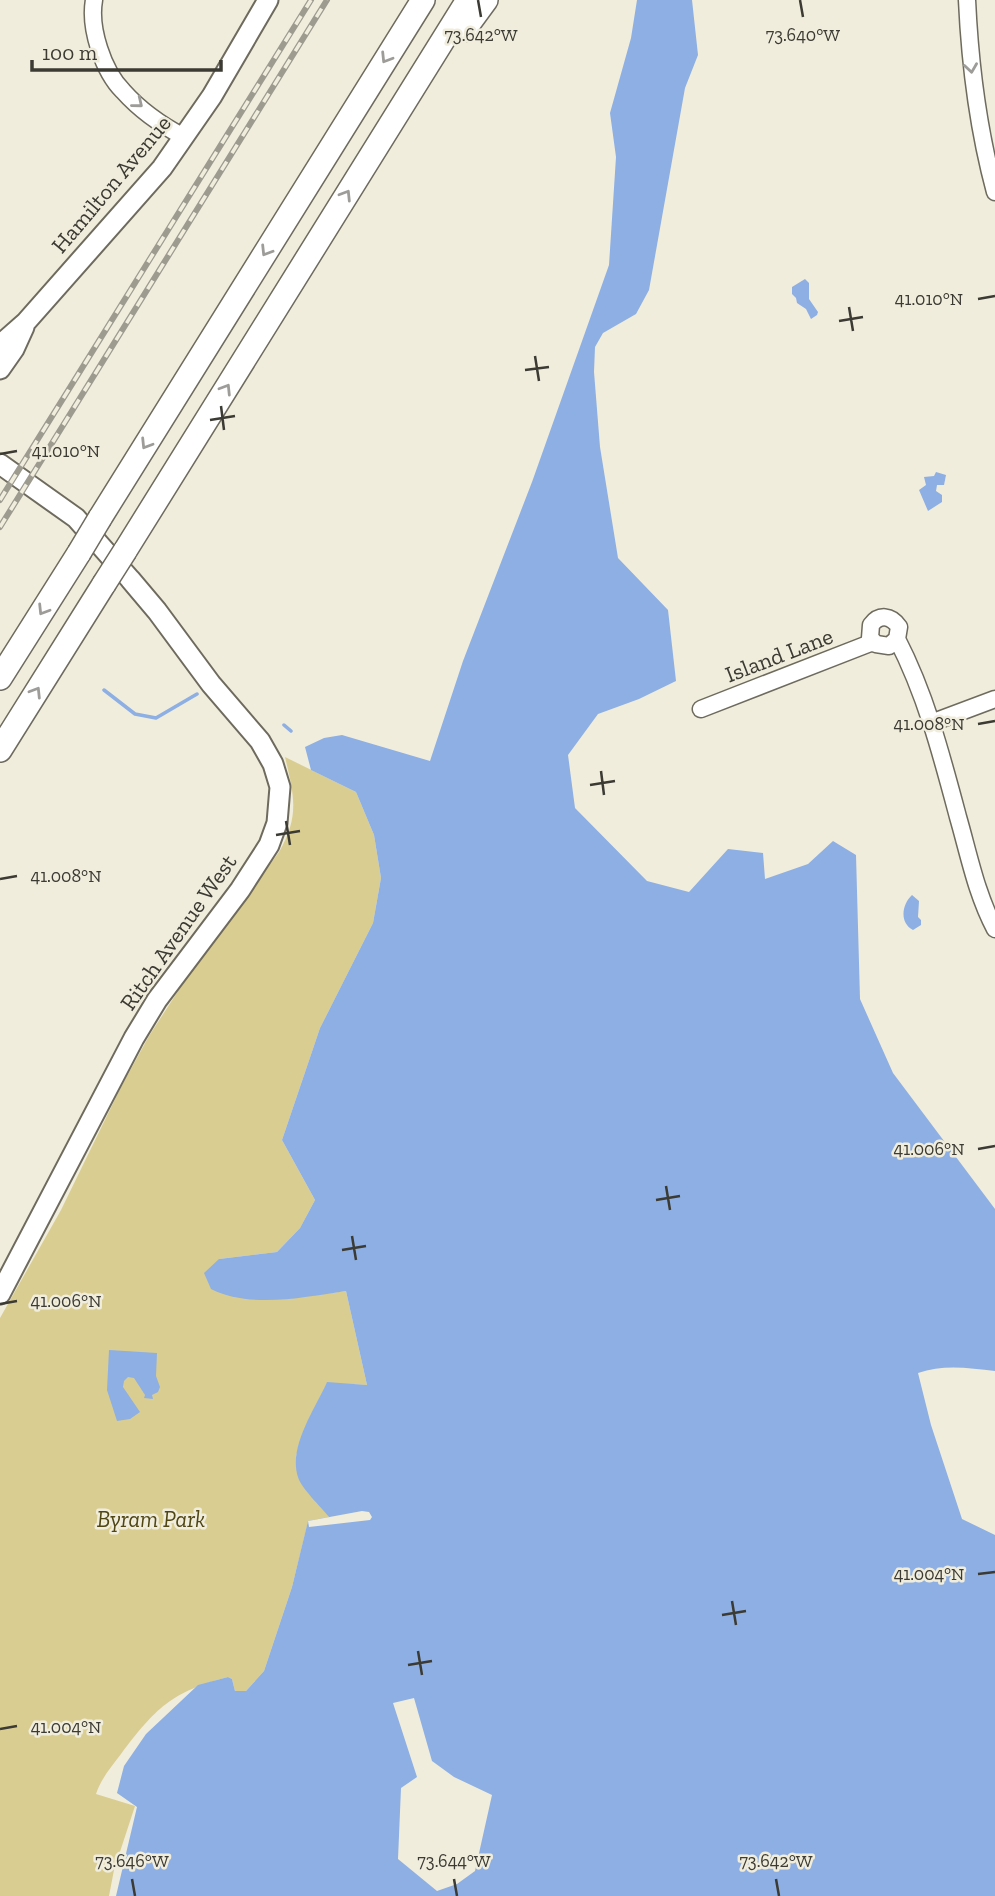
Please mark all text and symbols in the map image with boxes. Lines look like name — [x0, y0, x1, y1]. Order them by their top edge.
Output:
text: 73.642°W — [444, 24, 518, 46]
text: 73.640°W — [766, 24, 840, 46]
scale bar — [32, 28, 220, 72]
text: 100 m — [42, 40, 97, 65]
one-way arrow — [382, 50, 395, 63]
one-way arrow — [964, 62, 979, 74]
one-way arrow — [130, 95, 142, 108]
street label: Hamilton Avenue — [45, 109, 177, 259]
one-way arrow — [337, 190, 350, 203]
one-way arrow — [262, 244, 275, 257]
text: 41.010°N — [895, 288, 963, 310]
one-way arrow — [217, 383, 230, 396]
one-way arrow — [142, 437, 155, 450]
text: 41.010°N — [32, 440, 100, 462]
one-way arrow — [38, 603, 51, 616]
street label: Island Lane — [721, 622, 837, 688]
one-way arrow — [28, 687, 41, 700]
text: 41.008°N — [893, 713, 965, 735]
street label: Ritch Avenue West — [114, 848, 243, 1015]
text: 41.008°N — [30, 865, 102, 887]
text: 41.006°N — [894, 1138, 964, 1160]
text: 41.006°N — [31, 1290, 101, 1312]
park label: Byram Park — [97, 1505, 205, 1533]
text: 41.004°N — [894, 1563, 964, 1585]
text: 41.004°N — [31, 1716, 101, 1738]
text: 73.646°W — [95, 1850, 169, 1872]
text: 73.644°W — [417, 1850, 491, 1872]
text: 73.642°W — [739, 1850, 813, 1872]

